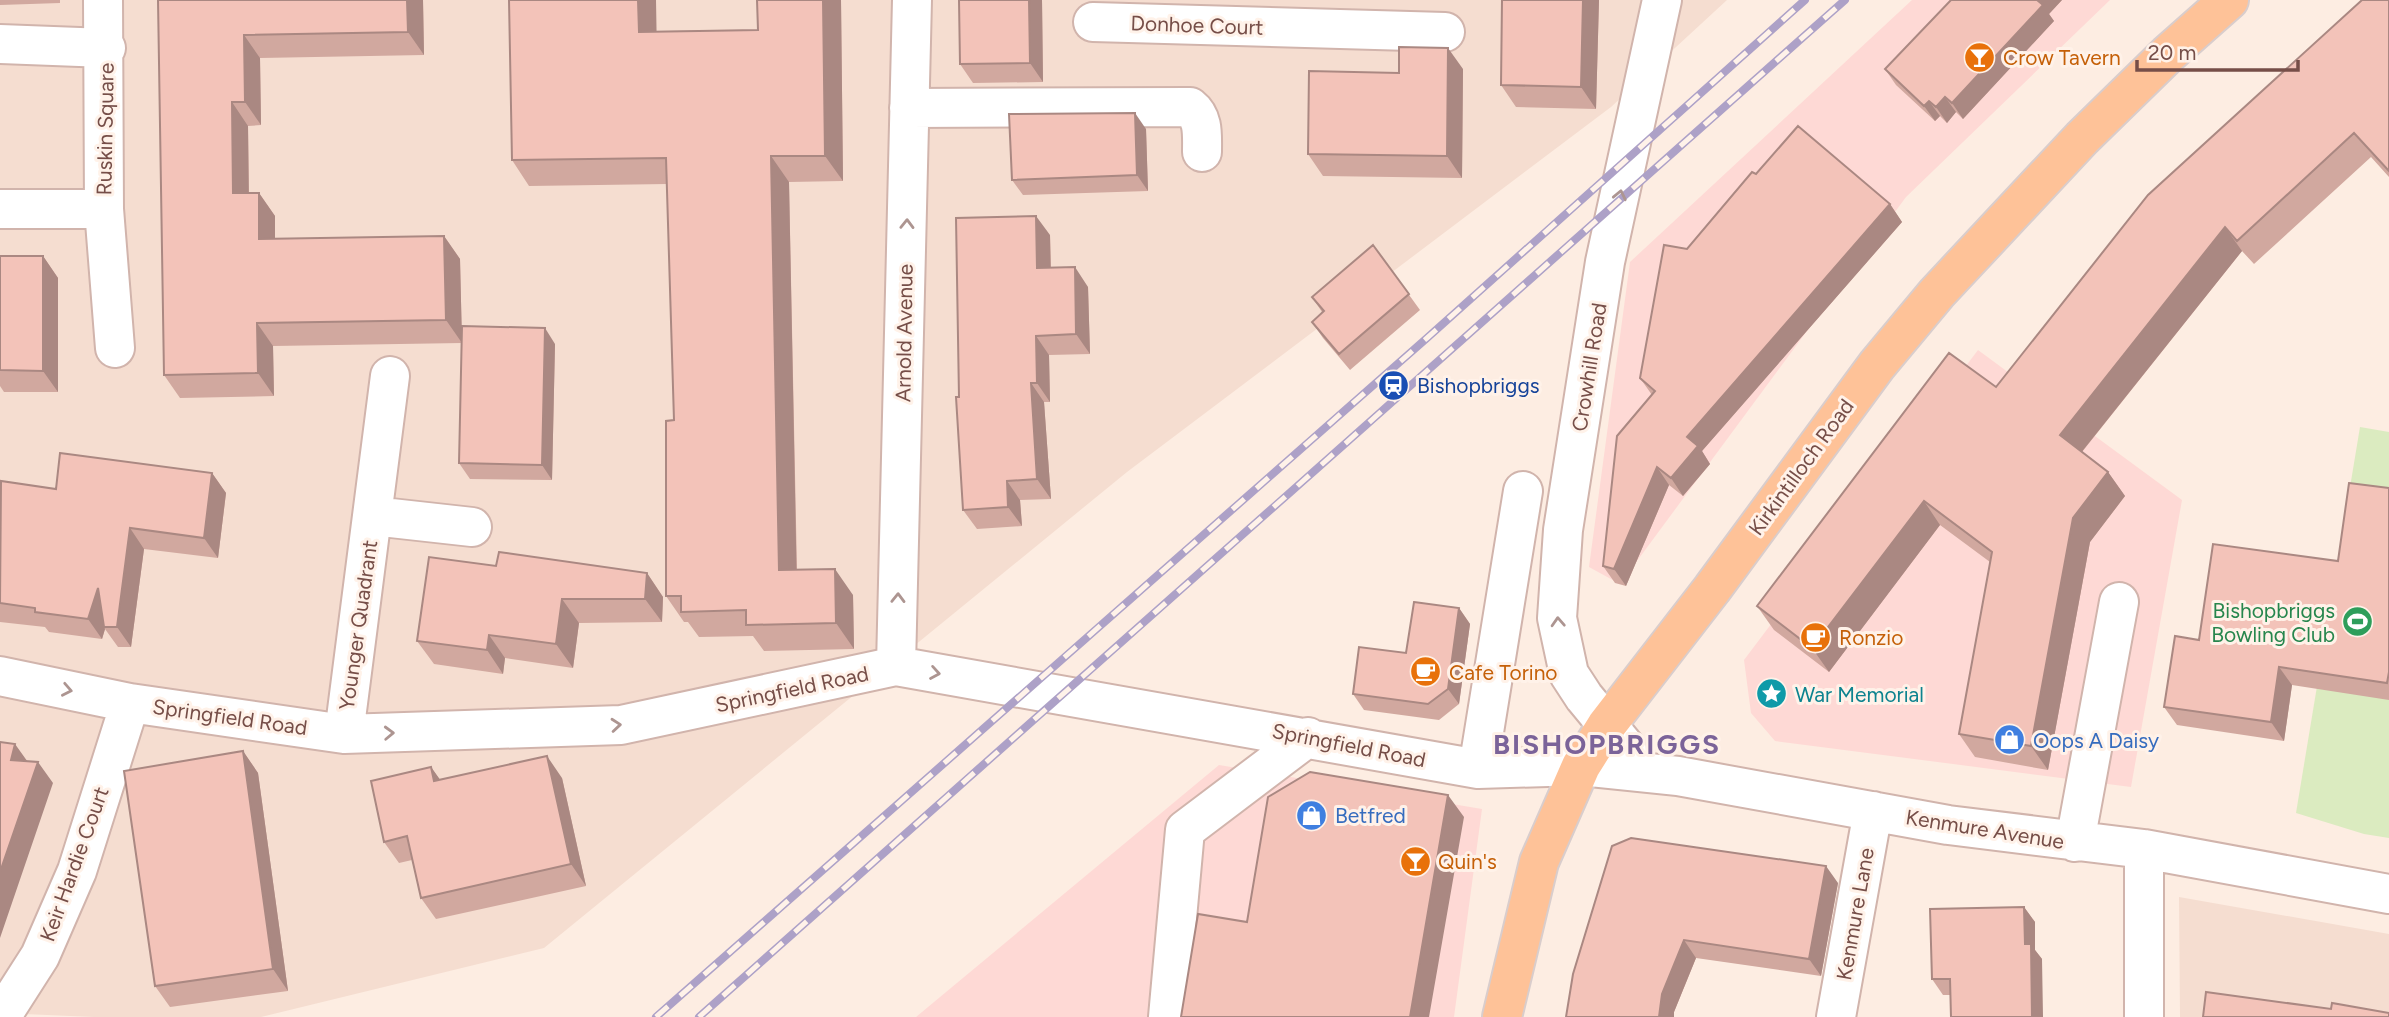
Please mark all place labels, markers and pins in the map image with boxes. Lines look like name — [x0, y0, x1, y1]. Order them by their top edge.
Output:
bar icon: Crow Tavern — [1963, 40, 1997, 74]
place label: Crow Tavern — [2003, 45, 2121, 70]
station icon: Bishopbriggs — [1377, 368, 1411, 402]
place label: Bishopbriggs — [1417, 373, 1540, 398]
place label: Bishopbriggs Bowling Club — [2211, 598, 2335, 647]
sports icon: Bishopbriggs Bowling Club — [2341, 605, 2375, 639]
cafe icon: Ronzio — [1799, 620, 1833, 654]
place label: Ronzio — [1839, 625, 1903, 650]
cafe icon: Cafe Torino — [1409, 655, 1443, 689]
place label: Cafe Torino — [1449, 660, 1558, 685]
place icon: War Memorial — [1755, 677, 1789, 711]
place label: War Memorial — [1795, 682, 1924, 707]
shop icon: Oops A Daisy — [1993, 723, 2027, 757]
place label: Oops A Daisy — [2033, 728, 2159, 753]
shop icon: Betfred — [1295, 798, 1329, 832]
place label: Betfred — [1335, 803, 1406, 828]
bar icon: Quin's — [1398, 844, 1432, 878]
place label: Quin's — [1438, 849, 1497, 874]

